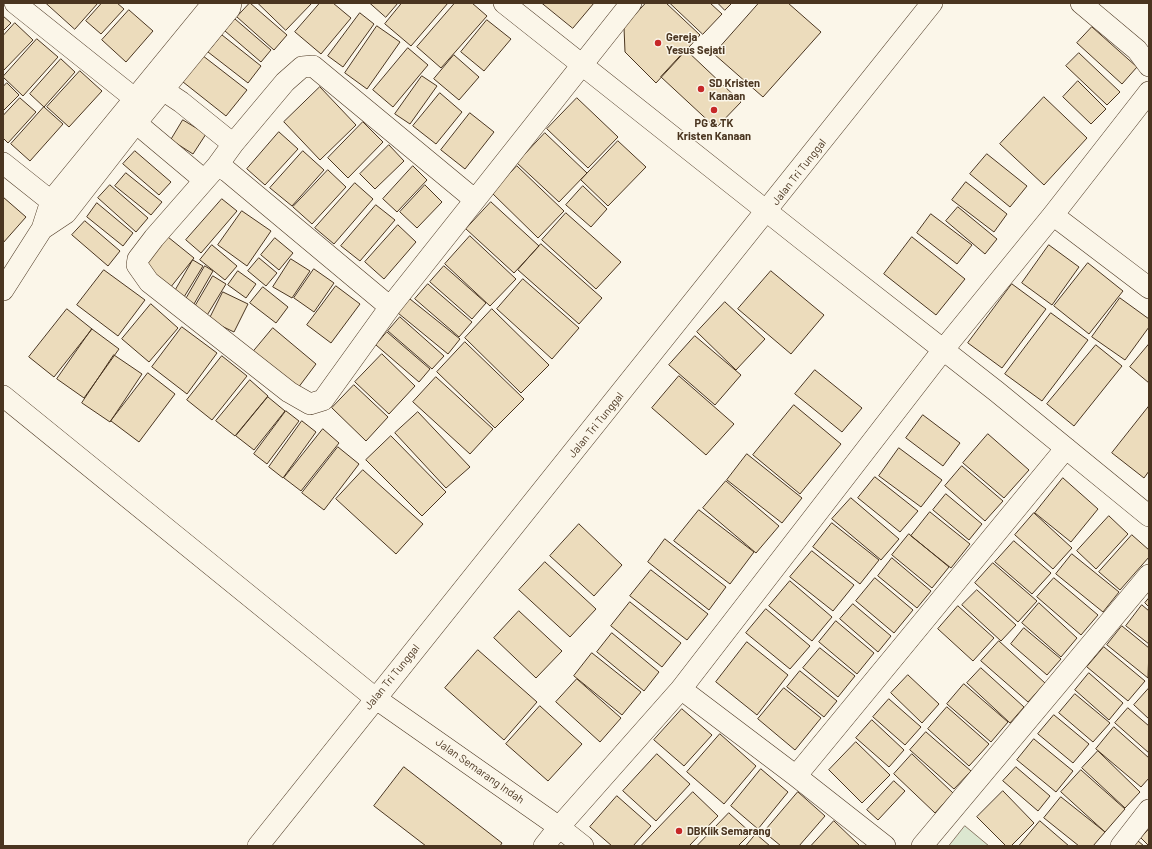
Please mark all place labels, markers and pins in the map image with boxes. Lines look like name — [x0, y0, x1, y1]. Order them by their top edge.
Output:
place label: Gereja Yesus Sejati — [666, 30, 725, 56]
marker: Gereja Yesus Sejati — [653, 38, 663, 48]
place label: SD Kristen Kanaan — [709, 76, 760, 102]
marker: SD Kristen Kanaan — [696, 84, 706, 94]
marker: PG & TK Kristen Kanaan — [709, 105, 719, 115]
place label: PG & TK Kristen Kanaan — [677, 116, 751, 142]
place label: DBKlik Semarang — [687, 824, 771, 838]
marker: DBKlik Semarang — [674, 826, 684, 836]

